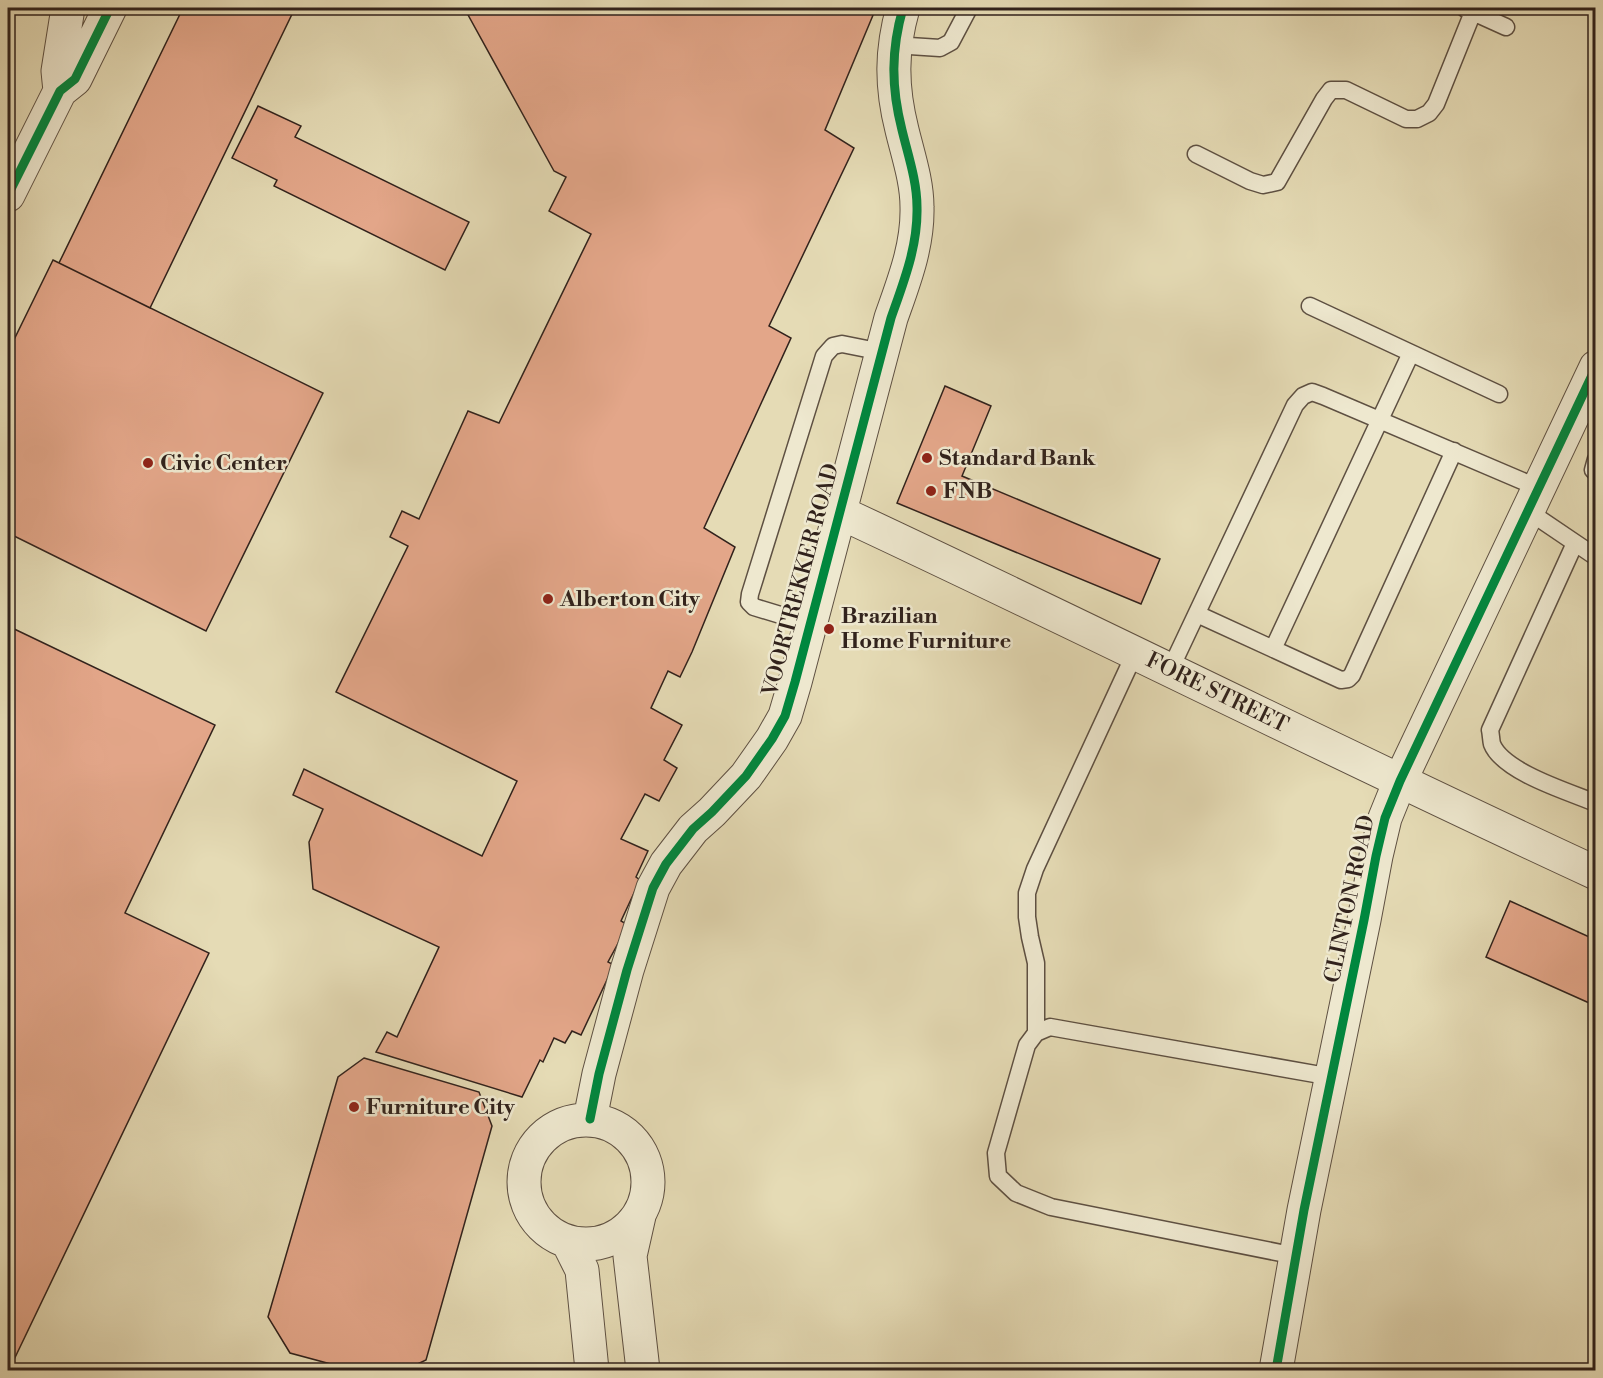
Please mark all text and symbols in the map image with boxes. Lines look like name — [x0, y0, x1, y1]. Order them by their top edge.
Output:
place label: Standard Bank — [939, 445, 1096, 472]
place label: Civic Center — [160, 450, 287, 477]
marker: Standard Bank — [920, 451, 934, 465]
marker: Civic Center — [141, 456, 155, 470]
street label: VOORTREKKER ROAD — [757, 461, 845, 700]
place label: FNB — [943, 478, 992, 505]
marker: FNB — [924, 484, 938, 498]
place label: Alberton City — [559, 586, 701, 613]
marker: Alberton City — [541, 592, 555, 606]
place label: Brazilian Home Furniture — [841, 603, 1011, 655]
marker: Brazilian Home Furniture — [822, 622, 836, 636]
street label: FORE STREET — [1141, 647, 1293, 739]
street label: CLINTON ROAD — [1319, 813, 1381, 985]
place label: Furniture City — [366, 1094, 516, 1121]
marker: Furniture City — [347, 1100, 361, 1114]

